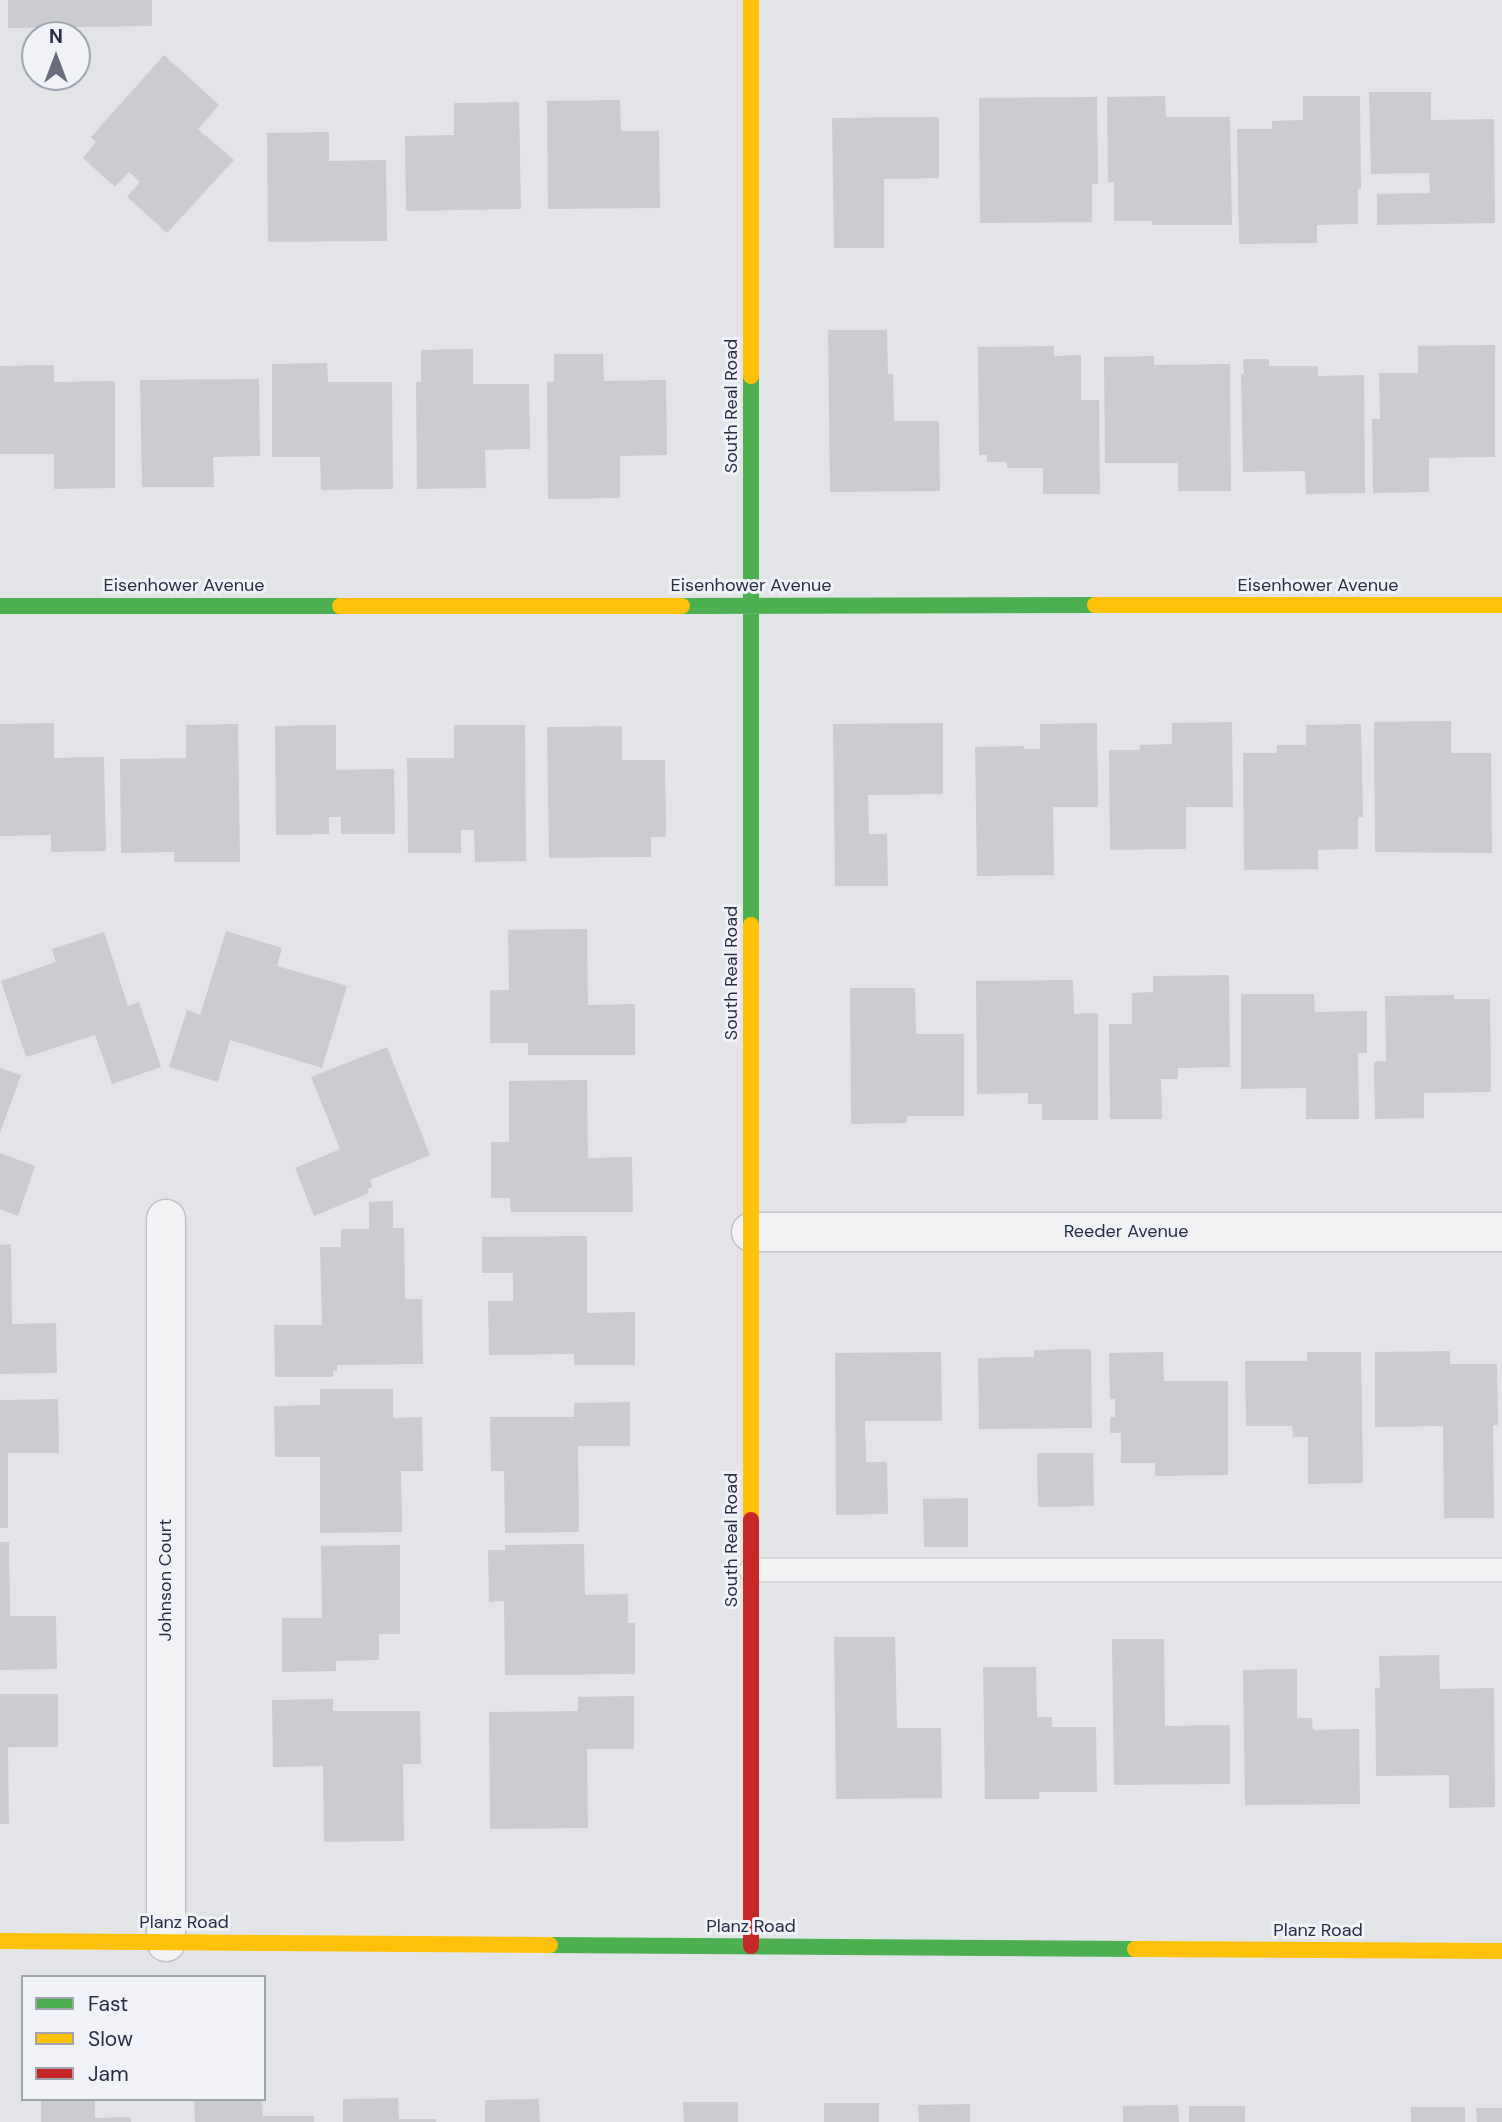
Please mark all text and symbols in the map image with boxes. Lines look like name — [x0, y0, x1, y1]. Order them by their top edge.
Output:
north arrow — [21, 21, 91, 91]
text: N — [49, 24, 63, 49]
street label: South Real Road — [721, 339, 743, 473]
street label: Eisenhower Avenue — [104, 575, 264, 597]
street label: Eisenhower Avenue — [671, 575, 831, 597]
street label: Eisenhower Avenue — [1238, 575, 1398, 597]
street label: South Real Road — [721, 906, 743, 1040]
street label: Reeder Avenue — [1064, 1221, 1188, 1243]
street label: South Real Road — [721, 1473, 743, 1607]
street label: Johnson Court — [155, 1519, 177, 1641]
street label: Planz Road — [139, 1912, 229, 1934]
street label: Planz Road — [706, 1916, 796, 1938]
street label: Planz Road — [1273, 1920, 1363, 1942]
legend — [21, 1975, 266, 2101]
text: Fast — [88, 1990, 128, 2018]
text: Slow — [88, 2025, 133, 2053]
text: Jam — [88, 2060, 129, 2088]

